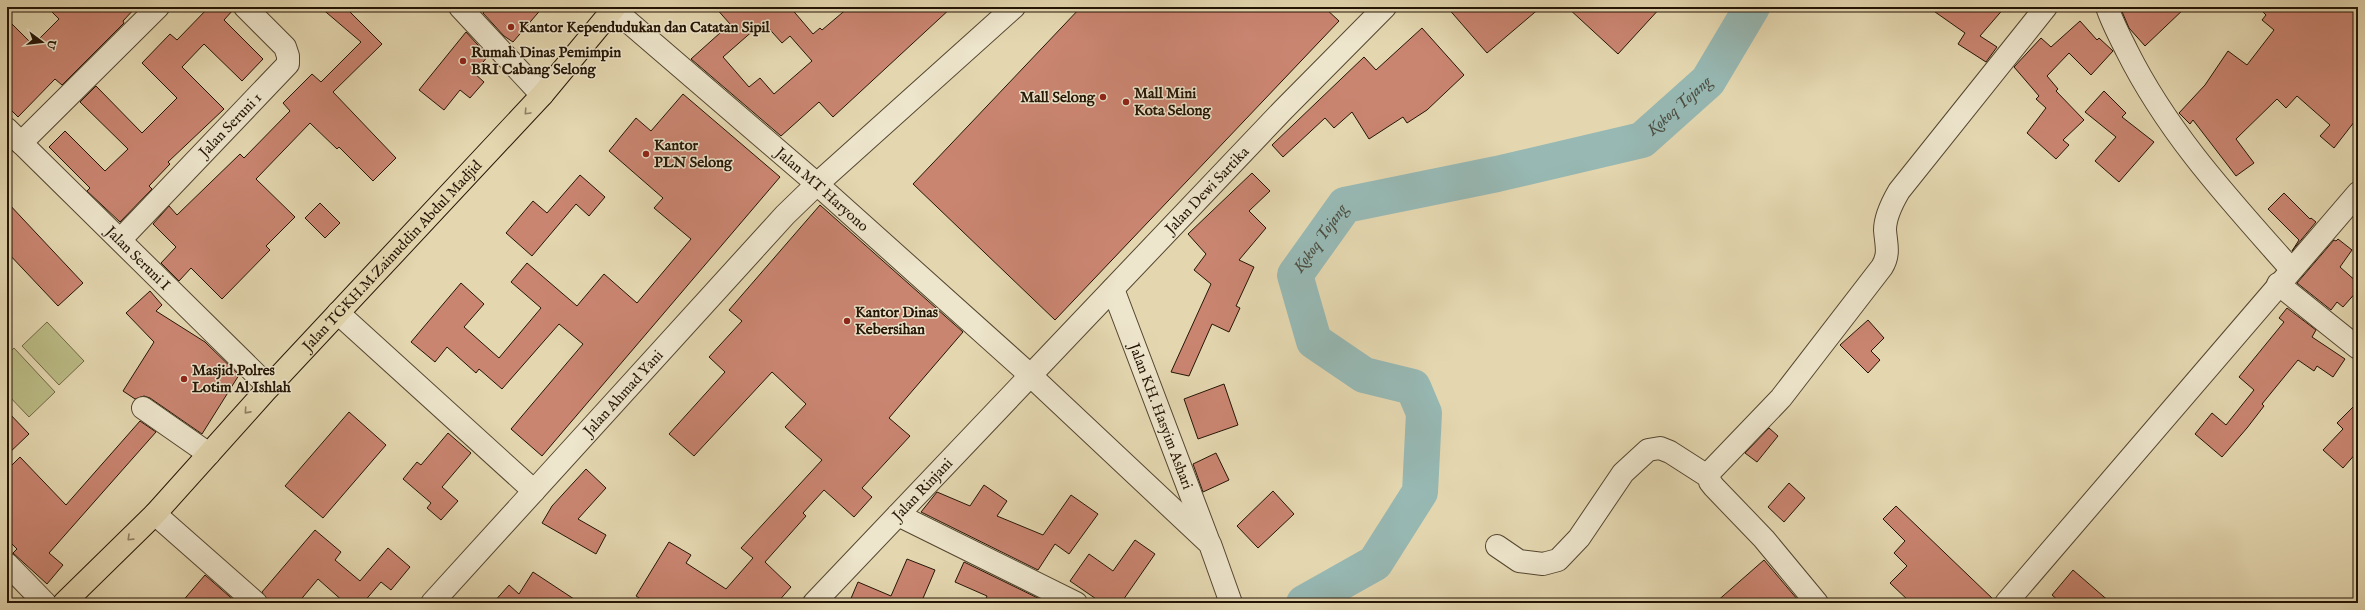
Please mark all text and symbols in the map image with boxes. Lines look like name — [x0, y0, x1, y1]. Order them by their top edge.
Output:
place label: Kantor Kependudukan dan Catatan Sipil — [519, 18, 770, 37]
north arrow — [22, 22, 62, 62]
marker: Kantor Kependudukan dan Catatan Sipil — [506, 22, 516, 32]
text: U — [43, 37, 59, 51]
place label: Rumah Dinas Pemimpin BRI Cabang Selong — [471, 43, 621, 79]
marker: Rumah Dinas Pemimpin BRI Cabang Selong — [458, 56, 468, 66]
water label: Kokoq Tojang — [1642, 72, 1717, 141]
place label: Mall Mini Kota Selong — [1134, 84, 1211, 120]
street label: Jalan Seruni 1 — [193, 88, 266, 163]
place label: Mall Selong — [1020, 88, 1096, 107]
marker: Mall Selong — [1098, 92, 1108, 102]
marker: Mall Mini Kota Selong — [1121, 97, 1131, 107]
one-way arrow — [524, 107, 531, 115]
place label: Kantor PLN Selong — [654, 136, 733, 172]
street label: Jalan MT Haryono — [770, 142, 873, 236]
street label: Jalan Dewi Sartika — [1159, 142, 1253, 239]
marker: Kantor PLN Selong — [641, 149, 651, 159]
street label: Jalan TGKH.M.Zainuddin Abdul Madjid — [297, 155, 487, 356]
water label: Kokoq Tojang — [1289, 200, 1353, 278]
street label: Jalan Seruni I — [100, 221, 175, 295]
place label: Kantor Dinas Kebersihan — [855, 303, 939, 339]
marker: Kantor Dinas Kebersihan — [842, 316, 852, 326]
street label: Jalan KH. Hasyim Ashari — [1124, 339, 1197, 492]
street label: Jalan Ahmad Yani — [578, 346, 667, 441]
place label: Masjid Polres Lotim Al Ishlah — [192, 361, 292, 397]
marker: Masjid Polres Lotim Al Ishlah — [179, 374, 189, 384]
one-way arrow — [244, 407, 251, 414]
street label: Jalan Rinjani — [887, 454, 956, 526]
one-way arrow — [127, 533, 135, 541]

